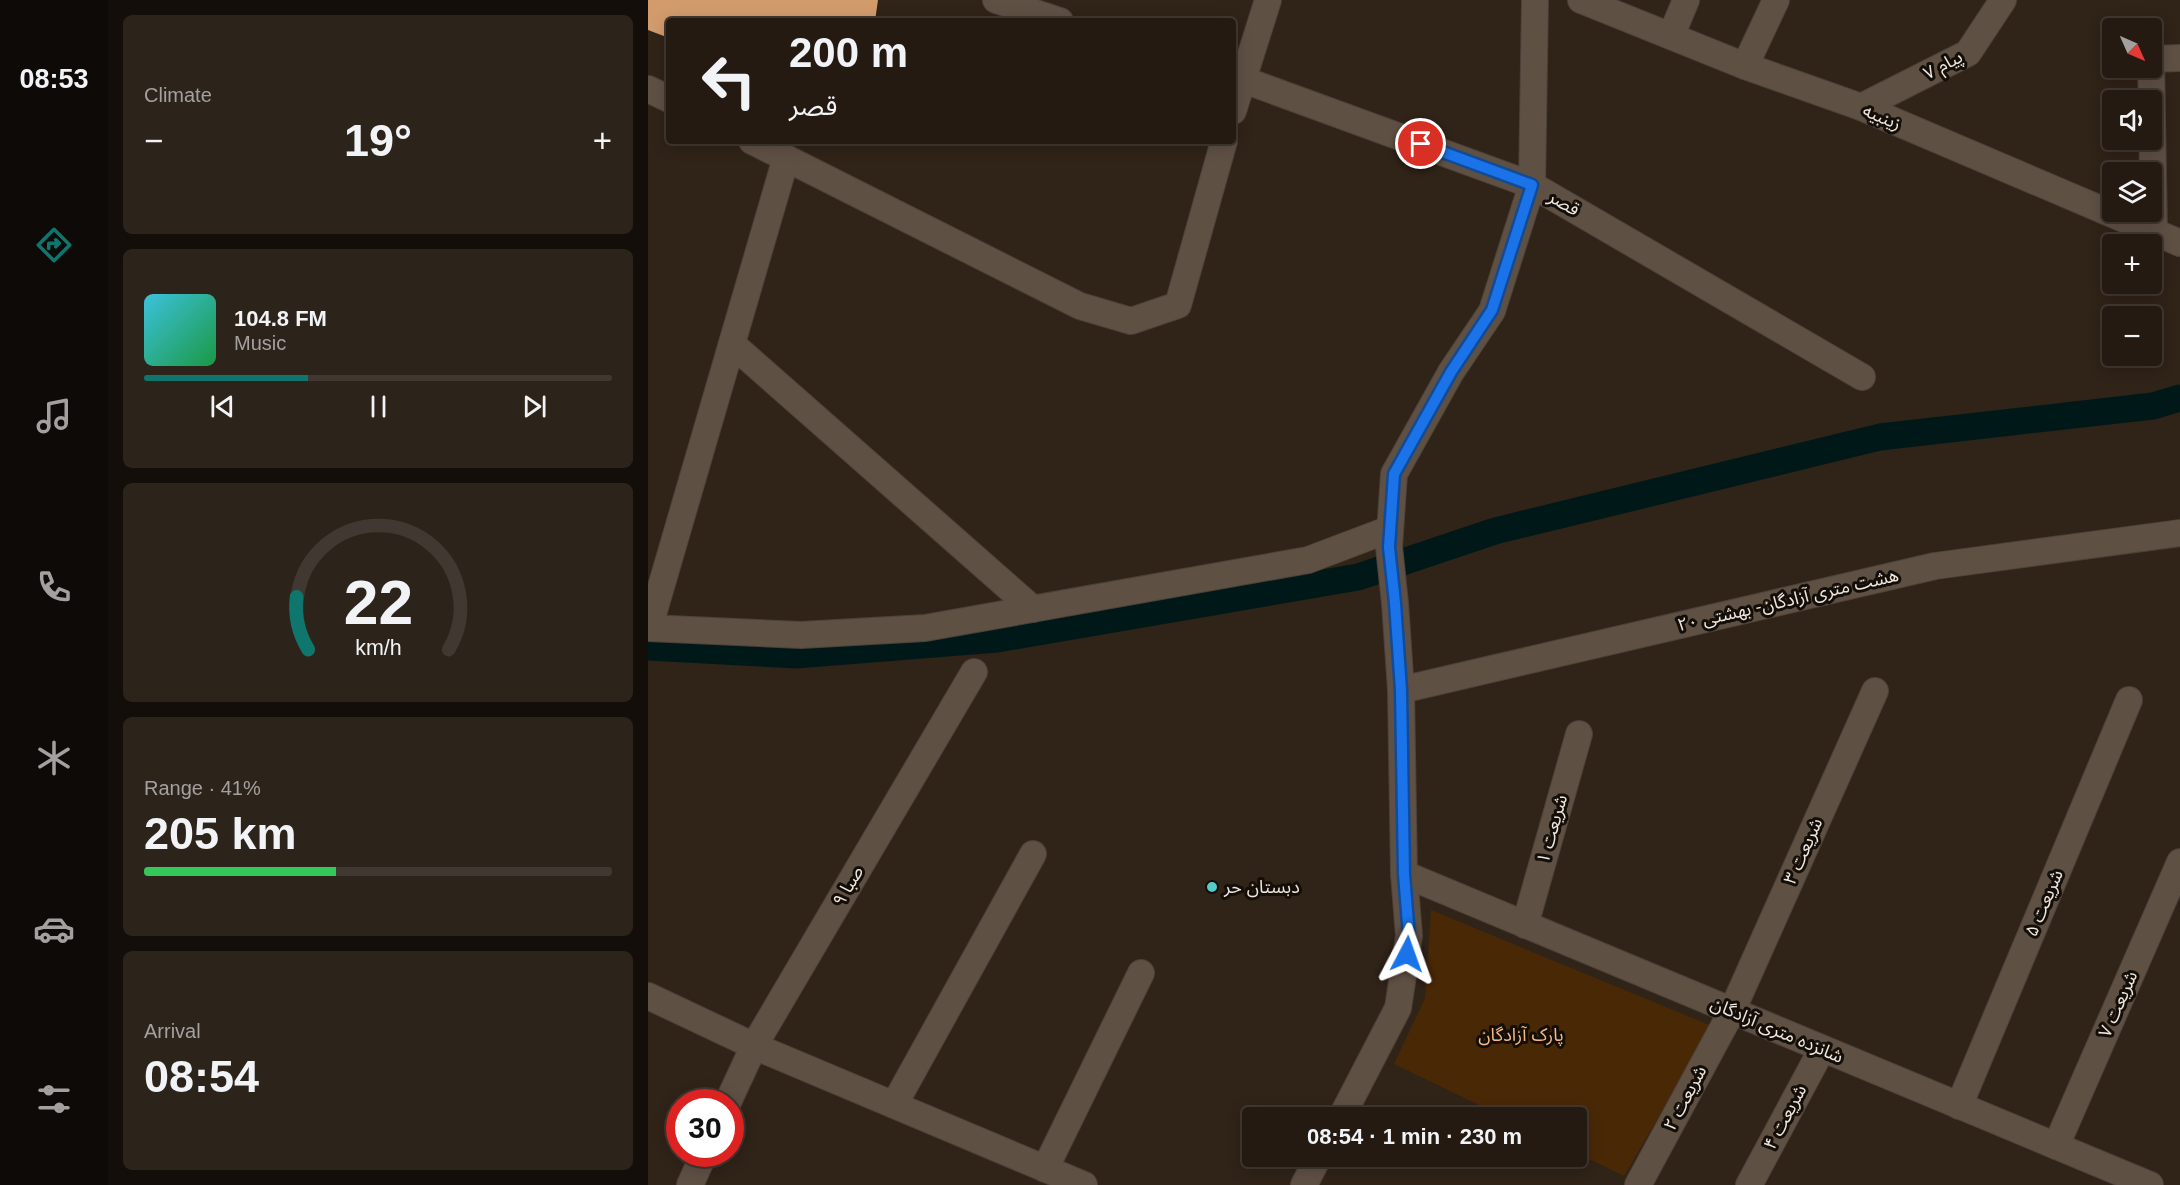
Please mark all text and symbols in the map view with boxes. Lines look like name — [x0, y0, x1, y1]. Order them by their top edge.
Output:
north arrow — [2102, 18, 2162, 78]
map controls — [2102, 18, 2162, 366]
text: 200 m — [789, 29, 908, 76]
icon: left — [690, 42, 768, 120]
street label: پیام ۷ — [1920, 46, 1968, 87]
text: 08:53 — [19, 64, 89, 94]
text: Climate — [144, 84, 212, 106]
button: sound — [2102, 90, 2162, 150]
text: قصر — [789, 91, 837, 121]
street label: زینبیه — [1860, 100, 1904, 135]
text: 19° — [344, 115, 412, 166]
pin — [1395, 118, 1446, 169]
text: − — [144, 122, 163, 159]
text: + — [593, 122, 612, 159]
icon: arrive — [1404, 127, 1437, 160]
button: layers — [2102, 162, 2162, 222]
street label: قصر — [1544, 186, 1583, 221]
icon: directions — [33, 224, 75, 266]
button: + — [2102, 234, 2162, 294]
text: 104.8 FM — [234, 306, 327, 331]
button: − — [2102, 306, 2162, 366]
text: Music — [234, 332, 286, 354]
icon: previous — [206, 390, 239, 423]
icon: pause — [362, 390, 395, 423]
icon: next — [518, 390, 551, 423]
icon: music — [33, 395, 75, 437]
street label: هشت متری آزادگان- بهشتی ۲۰ — [1675, 565, 1901, 636]
icon: phone — [33, 566, 75, 608]
text: 22 — [343, 568, 413, 637]
text: km/h — [355, 636, 401, 660]
icon: climate — [33, 737, 75, 779]
text: Range · 41% — [144, 777, 261, 799]
street label: ۱ شریعت — [1533, 792, 1572, 866]
text: 205 km — [144, 808, 297, 859]
street label: ۳ شریعت — [1780, 815, 1827, 888]
street label: صبا ۹ — [829, 862, 867, 910]
street label: ۵ شریعت — [2021, 867, 2068, 940]
place label: دبستان حر — [1223, 877, 1300, 898]
marker: دبستان حر — [1205, 880, 1219, 894]
icon: car — [33, 908, 75, 950]
position arrow — [1375, 922, 1439, 986]
street label: ۷ شریعت — [2095, 968, 2142, 1041]
street label: شانزده متری آزادگان — [1707, 993, 1846, 1068]
text: Arrival — [144, 1020, 201, 1042]
park label: پارک آزادگان — [1478, 1025, 1564, 1046]
text: 08:54 — [144, 1051, 259, 1102]
street label: ۲ شریعت — [1660, 1062, 1711, 1134]
icon: filters — [33, 1078, 75, 1120]
street label: ۴ شریعت — [1760, 1081, 1811, 1153]
speed limit sign: 30 — [666, 1089, 744, 1167]
text: 08:54 · 1 min · 230 m — [1307, 1124, 1522, 1149]

